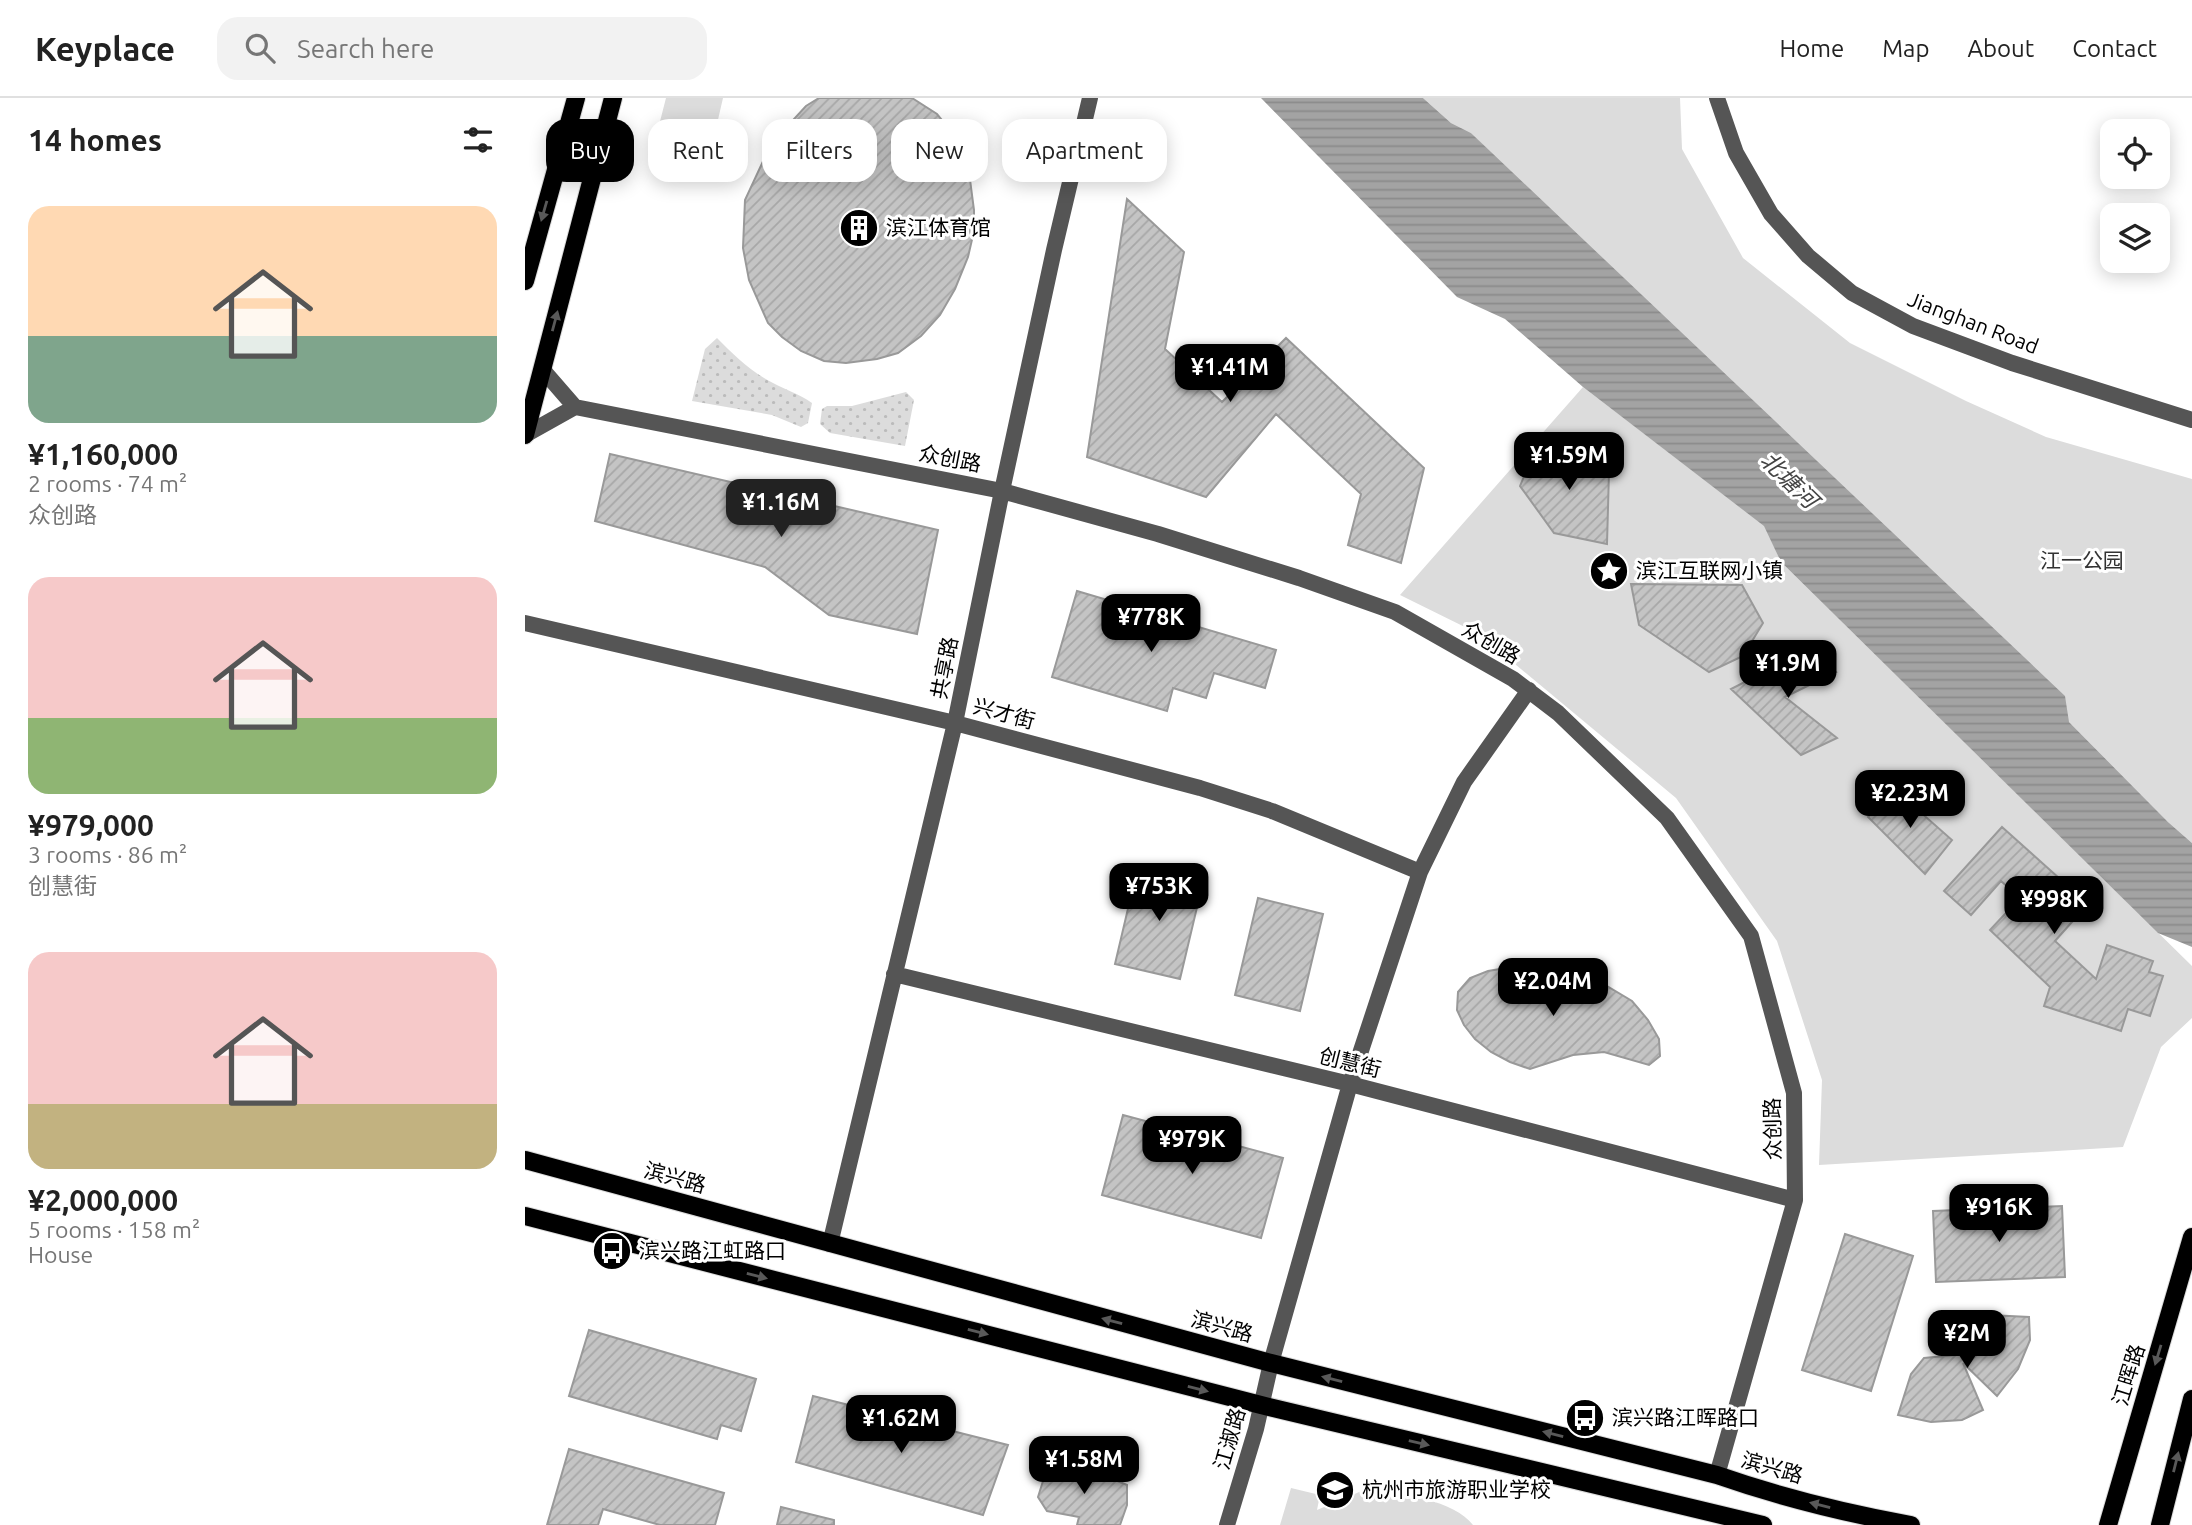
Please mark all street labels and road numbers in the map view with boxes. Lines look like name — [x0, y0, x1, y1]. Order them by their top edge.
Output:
street label: Jianghan Road — [1905, 286, 2042, 358]
street label: 众创路 — [917, 440, 983, 476]
street label: 众创路 — [1458, 616, 1525, 668]
street label: 共享路 — [926, 635, 962, 701]
street label: 兴才街 — [971, 693, 1038, 733]
street label: 创慧街 — [1317, 1043, 1384, 1081]
street label: 众创路 — [1759, 1097, 1785, 1161]
street label: 滨兴路 — [642, 1157, 709, 1197]
street label: 滨兴路 — [1189, 1306, 1256, 1346]
street label: 江晖路 — [2107, 1341, 2149, 1408]
street label: 江淑路 — [1209, 1405, 1249, 1472]
street label: 滨兴路 — [1739, 1447, 1806, 1487]

